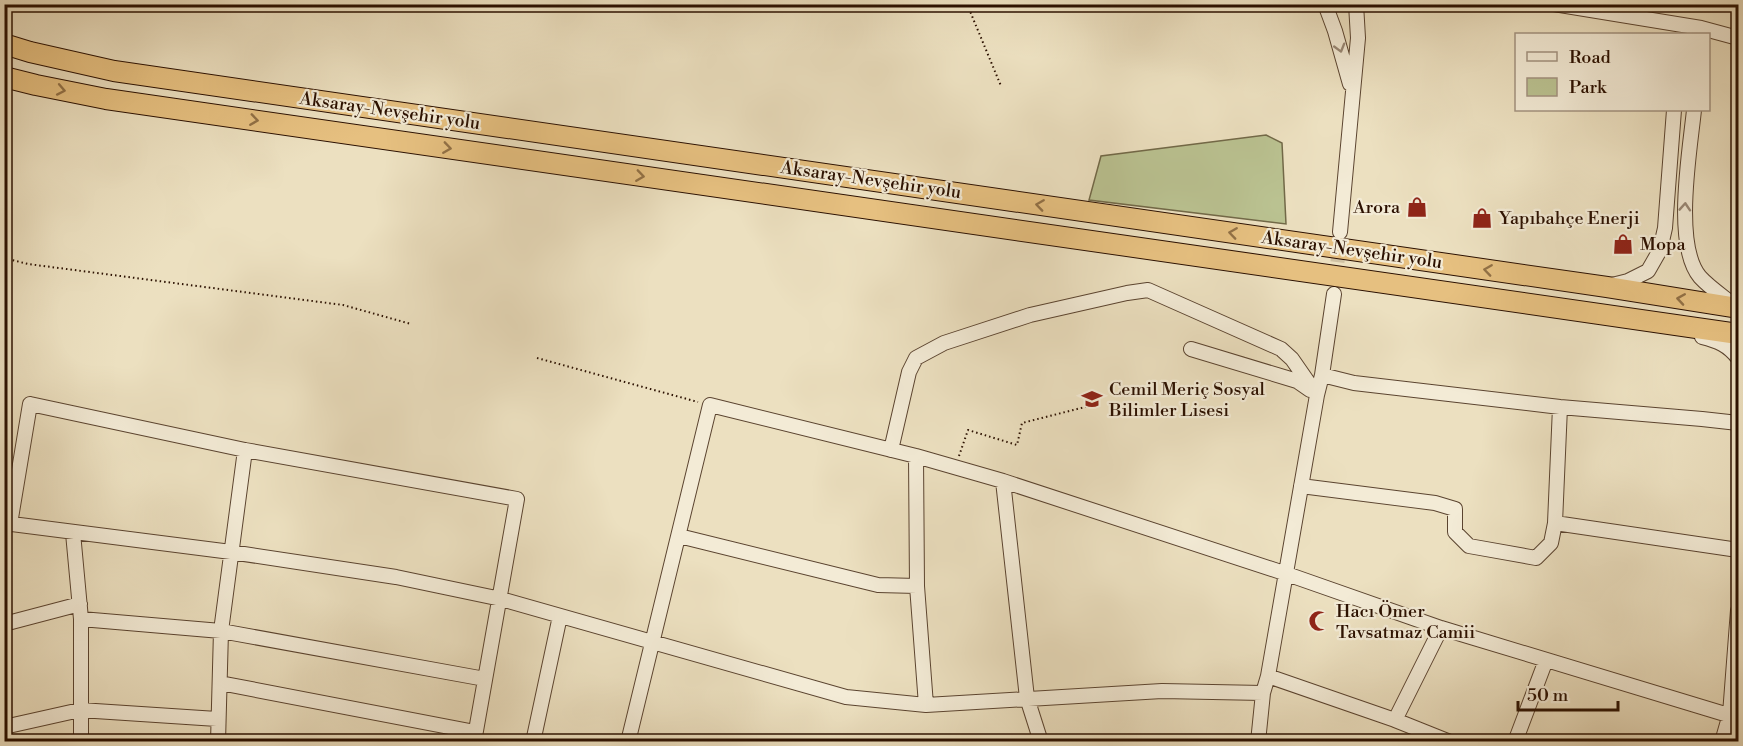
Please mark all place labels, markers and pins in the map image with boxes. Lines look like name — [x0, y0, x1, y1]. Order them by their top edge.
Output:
shop icon: Arora — [1405, 195, 1429, 219]
place label: Arora — [1352, 196, 1401, 219]
shop icon: Yapıbahçe Enerji — [1470, 206, 1494, 230]
place label: Yapıbahçe Enerji — [1498, 207, 1640, 230]
shop icon: Mopa — [1611, 232, 1635, 256]
place label: Mopa — [1640, 233, 1686, 256]
place label: Cemil Meriç Sosyal Bilimler Lisesi — [1108, 378, 1266, 422]
school or university icon: Cemil Meriç Sosyal Bilimler Lisesi — [1080, 387, 1104, 411]
place label: Hacı Ömer Tavsatmaz Camii — [1336, 600, 1475, 644]
mosque icon: Hacı Ömer Tavsatmaz Camii — [1307, 609, 1331, 633]

